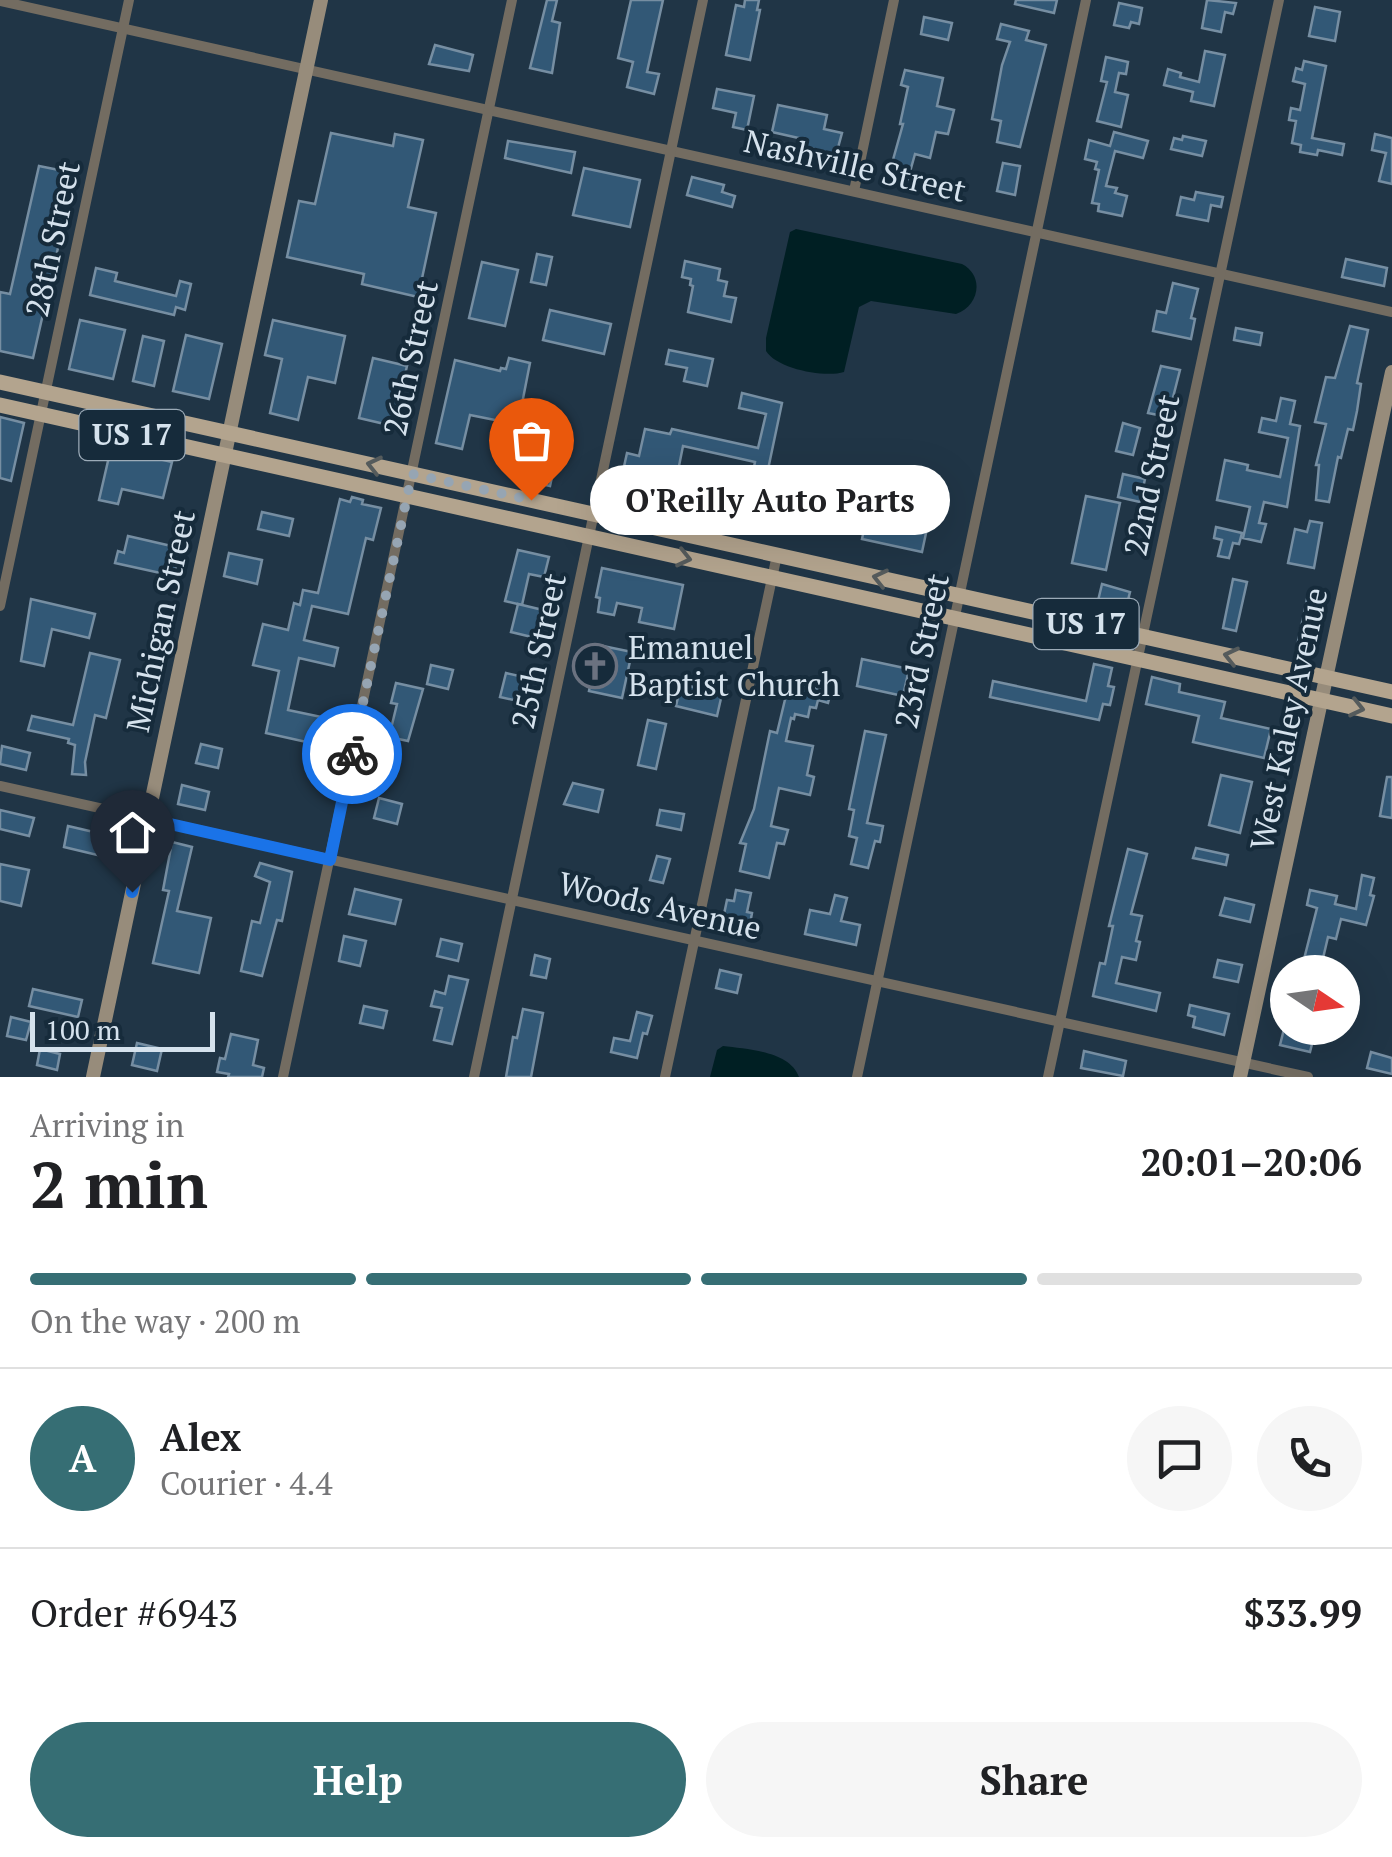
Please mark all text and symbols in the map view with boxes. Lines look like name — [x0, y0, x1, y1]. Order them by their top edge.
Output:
street label: Nashville Street — [740, 119, 970, 211]
street label: 28th Street — [15, 157, 89, 320]
street label: 26th Street — [373, 276, 447, 439]
street label: 22nd Street — [1113, 390, 1189, 559]
pin — [489, 398, 574, 501]
road number: US 17 — [80, 410, 184, 460]
icon: bag — [504, 413, 559, 468]
one-way arrow — [366, 456, 383, 477]
callout: O'Reilly Auto Parts — [591, 465, 951, 535]
text: O'Reilly Auto Parts — [625, 479, 915, 521]
street label: Michigan Street — [116, 506, 204, 736]
one-way arrow — [675, 546, 692, 567]
street label: 25th Street — [501, 569, 575, 732]
one-way arrow — [872, 569, 889, 590]
street label: 23rd Street — [884, 569, 958, 732]
street label: West Kaley Avenue — [1240, 584, 1336, 854]
road number: US 17 — [1034, 599, 1138, 649]
place label: Emanuel Baptist Church — [628, 626, 841, 705]
church icon: Emanuel Baptist Church — [572, 643, 618, 689]
one-way arrow — [1223, 647, 1240, 668]
one-way arrow — [1348, 696, 1365, 717]
courier — [302, 704, 402, 804]
icon: bike — [325, 727, 380, 782]
pin — [90, 790, 175, 893]
icon: home — [105, 805, 160, 860]
street label: Woods Avenue — [555, 861, 766, 949]
north arrow — [1270, 955, 1360, 1045]
map controls — [1270, 955, 1360, 1045]
scale bar — [30, 1007, 215, 1052]
text: 100 m — [45, 1011, 121, 1048]
text: Arriving in — [30, 1104, 184, 1146]
text: 20:01–20:06 — [1140, 1137, 1362, 1187]
text: 2 min — [30, 1140, 208, 1227]
text: On the way · 200 m — [30, 1300, 300, 1342]
button: chat — [1127, 1406, 1232, 1511]
button: phone — [1257, 1406, 1362, 1511]
text: Alex — [160, 1412, 241, 1462]
text: A — [69, 1433, 96, 1483]
text: Courier · 4.4 — [160, 1462, 332, 1504]
text: Order #6943 — [30, 1588, 238, 1638]
text: $33.99 — [1243, 1588, 1362, 1638]
button: Help — [30, 1722, 686, 1837]
button: Share — [706, 1722, 1362, 1837]

